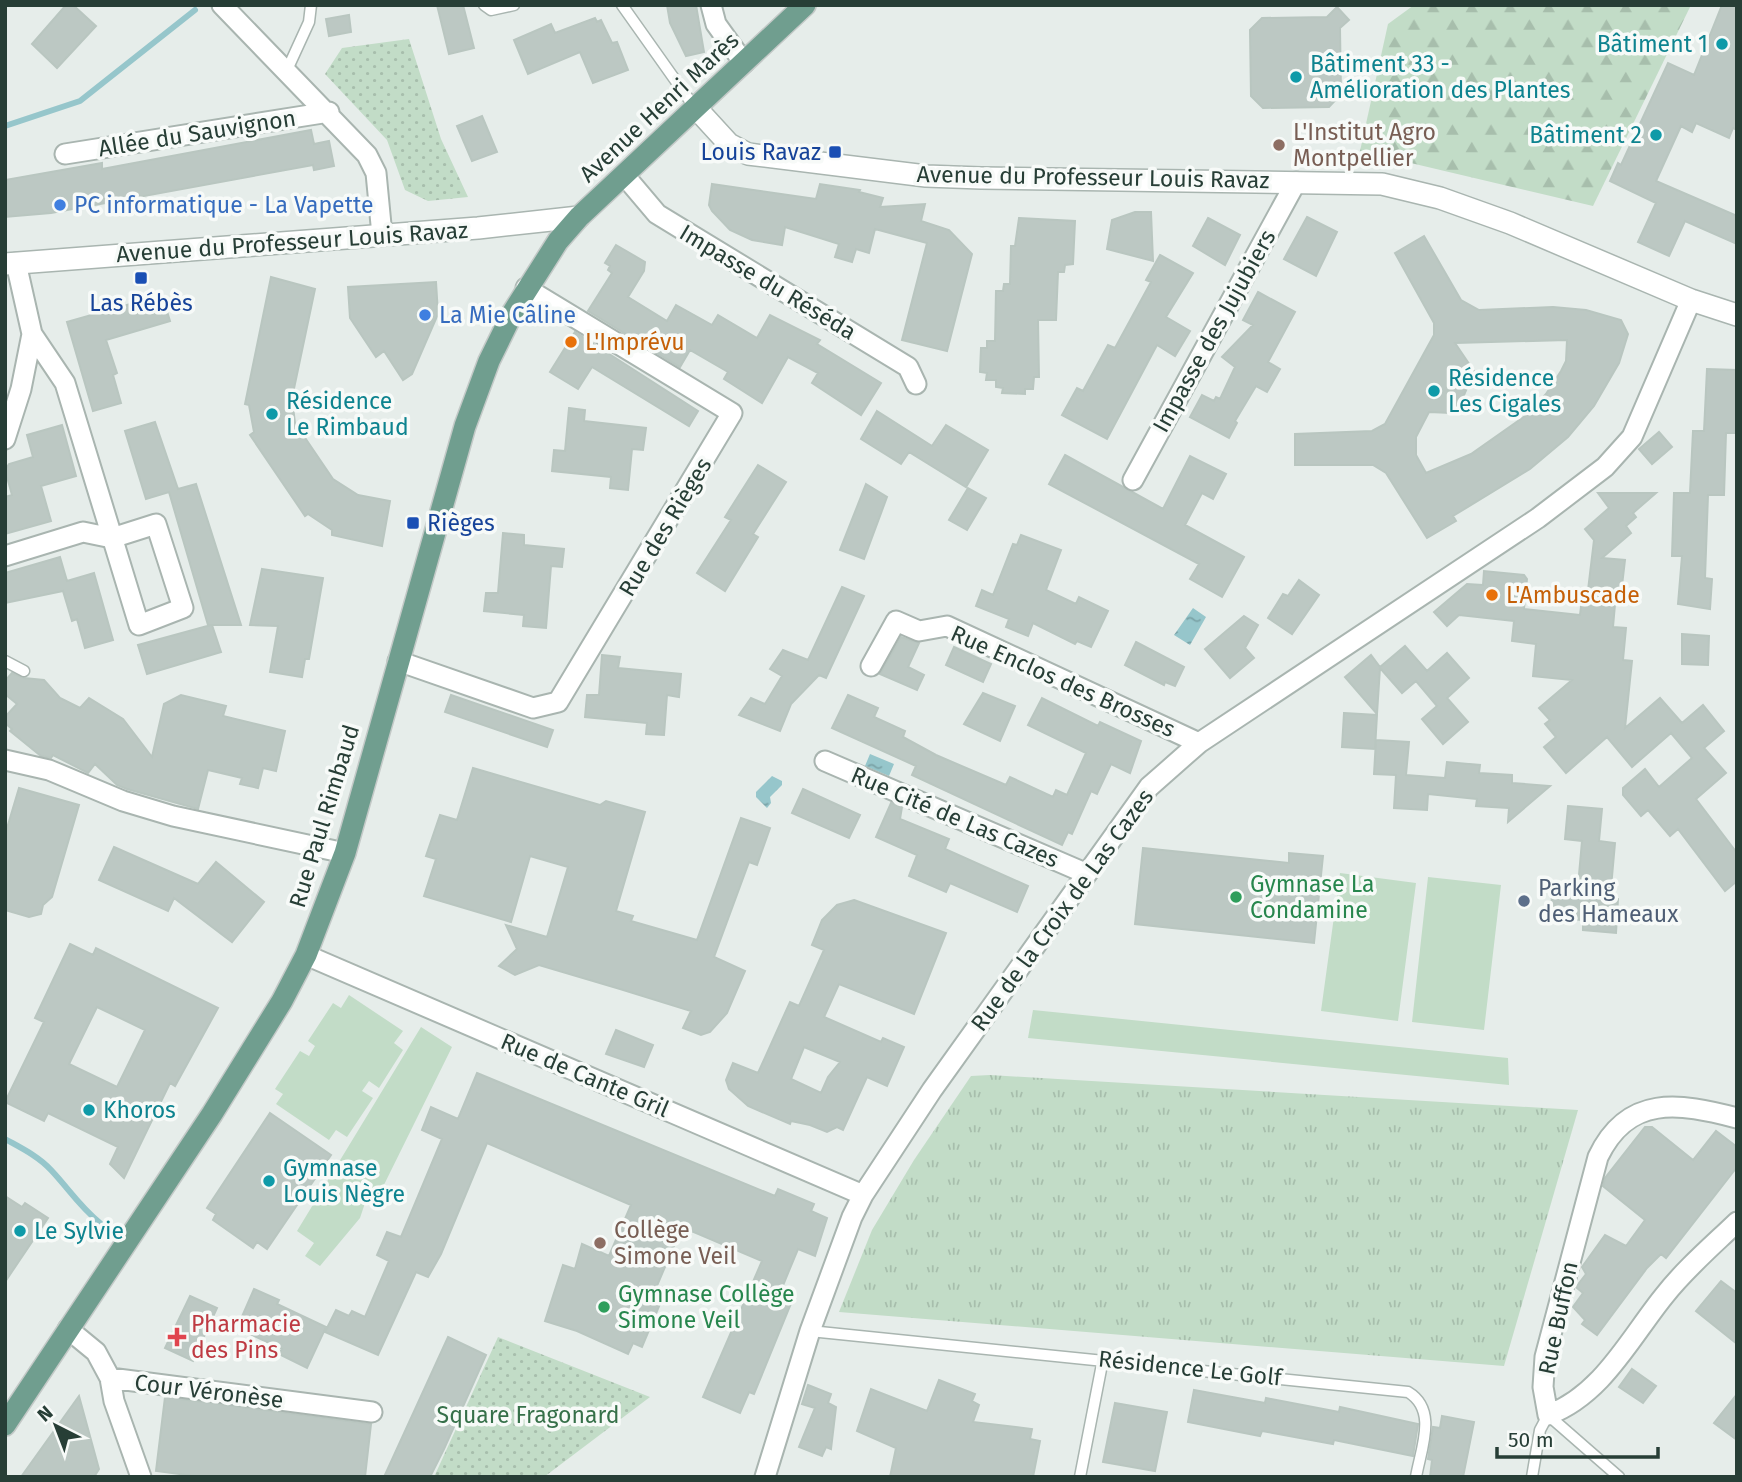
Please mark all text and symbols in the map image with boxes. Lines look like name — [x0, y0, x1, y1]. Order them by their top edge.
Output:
street label: Avenue Henri Marès — [574, 26, 744, 188]
place label: Bâtiment 1 — [1597, 30, 1708, 58]
marker: Bâtiment 1 — [1714, 36, 1730, 52]
place label: Bâtiment 33 - Amélioration des Plantes — [1310, 50, 1571, 104]
marker: Bâtiment 33 - Amélioration des Plantes — [1288, 69, 1304, 85]
street label: Allée du Sauvignon — [96, 104, 298, 162]
place label: L'Institut Agro Montpellier — [1293, 118, 1436, 172]
place label: Bâtiment 2 — [1529, 121, 1642, 149]
marker: Bâtiment 2 — [1648, 127, 1664, 143]
marker: L'Institut Agro Montpellier — [1271, 137, 1287, 153]
place label: Louis Ravaz — [701, 138, 821, 166]
marker: Louis Ravaz — [827, 144, 843, 160]
street label: Avenue du Professeur Louis Ravaz — [916, 160, 1270, 194]
place label: PC informatique - La Vapette — [74, 191, 373, 219]
marker: PC informatique - La Vapette — [52, 197, 68, 213]
street label: Avenue du Professeur Louis Ravaz — [115, 216, 469, 268]
street label: Impasse du Réséda — [675, 218, 861, 346]
street label: Impasse des Jujubiers — [1147, 225, 1281, 437]
marker: Las Rébès — [133, 270, 149, 286]
place label: Las Rébès — [89, 289, 193, 317]
place label: La Mie Câline — [439, 301, 576, 329]
marker: La Mie Câline — [417, 307, 433, 323]
place label: L'Imprévu — [585, 328, 685, 356]
marker: L'Imprévu — [563, 334, 579, 350]
place label: Résidence Les Cigales — [1448, 364, 1561, 418]
marker: Résidence Les Cigales — [1426, 383, 1442, 399]
place label: Résidence Le Rimbaud — [286, 387, 409, 441]
marker: Résidence Le Rimbaud — [264, 406, 280, 422]
street label: Rue des Rièges — [613, 453, 717, 601]
place label: Rièges — [427, 509, 495, 537]
marker: Rièges — [405, 515, 421, 531]
place label: L'Ambuscade — [1506, 581, 1640, 609]
marker: L'Ambuscade — [1484, 587, 1500, 603]
street label: Rue Enclos des Brosses — [946, 619, 1180, 743]
street label: Rue Paul Rimbaud — [283, 721, 365, 911]
street label: Rue Cité de Las Cazes — [847, 761, 1063, 873]
street label: Rue de la Croix de Las Cazes — [965, 783, 1159, 1037]
place label: Gymnase La Condamine — [1250, 870, 1374, 924]
place label: Parking des Hameaux — [1538, 874, 1679, 928]
marker: Gymnase La Condamine — [1228, 889, 1244, 905]
marker: Parking des Hameaux — [1516, 893, 1532, 909]
street label: Rue de Cante Gril — [497, 1027, 674, 1123]
place label: Khoros — [103, 1096, 176, 1124]
marker: Khoros — [81, 1102, 97, 1118]
place label: Gymnase Louis Nègre — [283, 1154, 405, 1208]
marker: Gymnase Louis Nègre — [261, 1173, 277, 1189]
place label: Collège Simone Veil — [614, 1216, 737, 1270]
place label: Le Sylvie — [34, 1217, 124, 1245]
marker: Le Sylvie — [12, 1223, 28, 1239]
marker: Collège Simone Veil — [592, 1235, 608, 1251]
street label: Rue Buffon — [1532, 1259, 1584, 1377]
place label: Gymnase Collège Simone Veil — [618, 1280, 795, 1334]
marker: Gymnase Collège Simone Veil — [596, 1299, 612, 1315]
place label: Pharmacie des Pins — [191, 1310, 301, 1364]
marker: Pharmacie des Pins — [169, 1329, 185, 1345]
street label: Résidence Le Golf — [1097, 1344, 1285, 1392]
street label: Cour Véronèse — [133, 1368, 285, 1414]
north arrow — [21, 1391, 91, 1461]
text: N — [33, 1401, 57, 1427]
park label: Square Fragonard — [437, 1401, 619, 1429]
scale bar — [1497, 1416, 1658, 1460]
text: 50 m — [1508, 1427, 1554, 1453]

